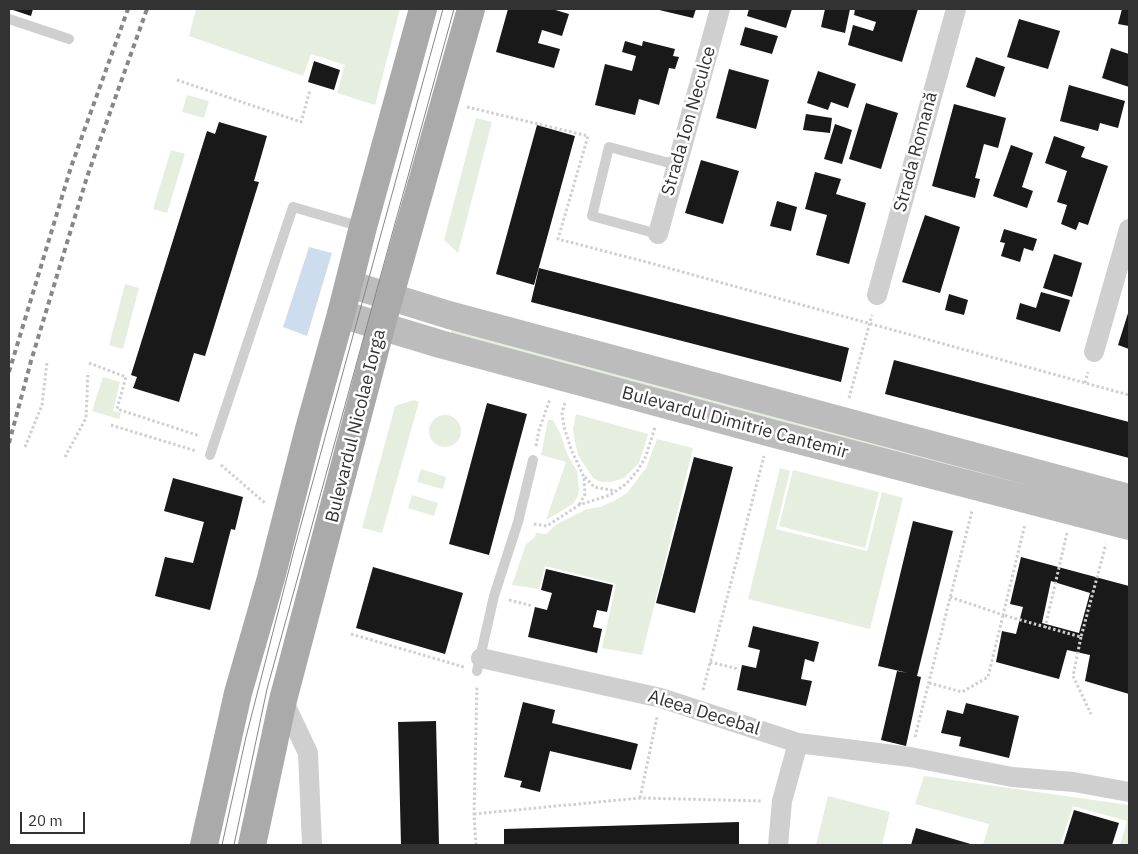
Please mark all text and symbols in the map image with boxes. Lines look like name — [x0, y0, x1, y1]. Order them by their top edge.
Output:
street label: Strada Ion Neculce — [657, 44, 721, 198]
street label: Strada Romană — [890, 89, 942, 215]
street label: Bulevardul Nicolae Iorga — [322, 327, 390, 525]
street label: Bulevardul Dimitrie Cantemir — [619, 382, 851, 464]
street label: Aleea Decebal — [645, 686, 763, 740]
scale bar — [22, 802, 88, 834]
text: 20 m — [28, 811, 63, 830]

